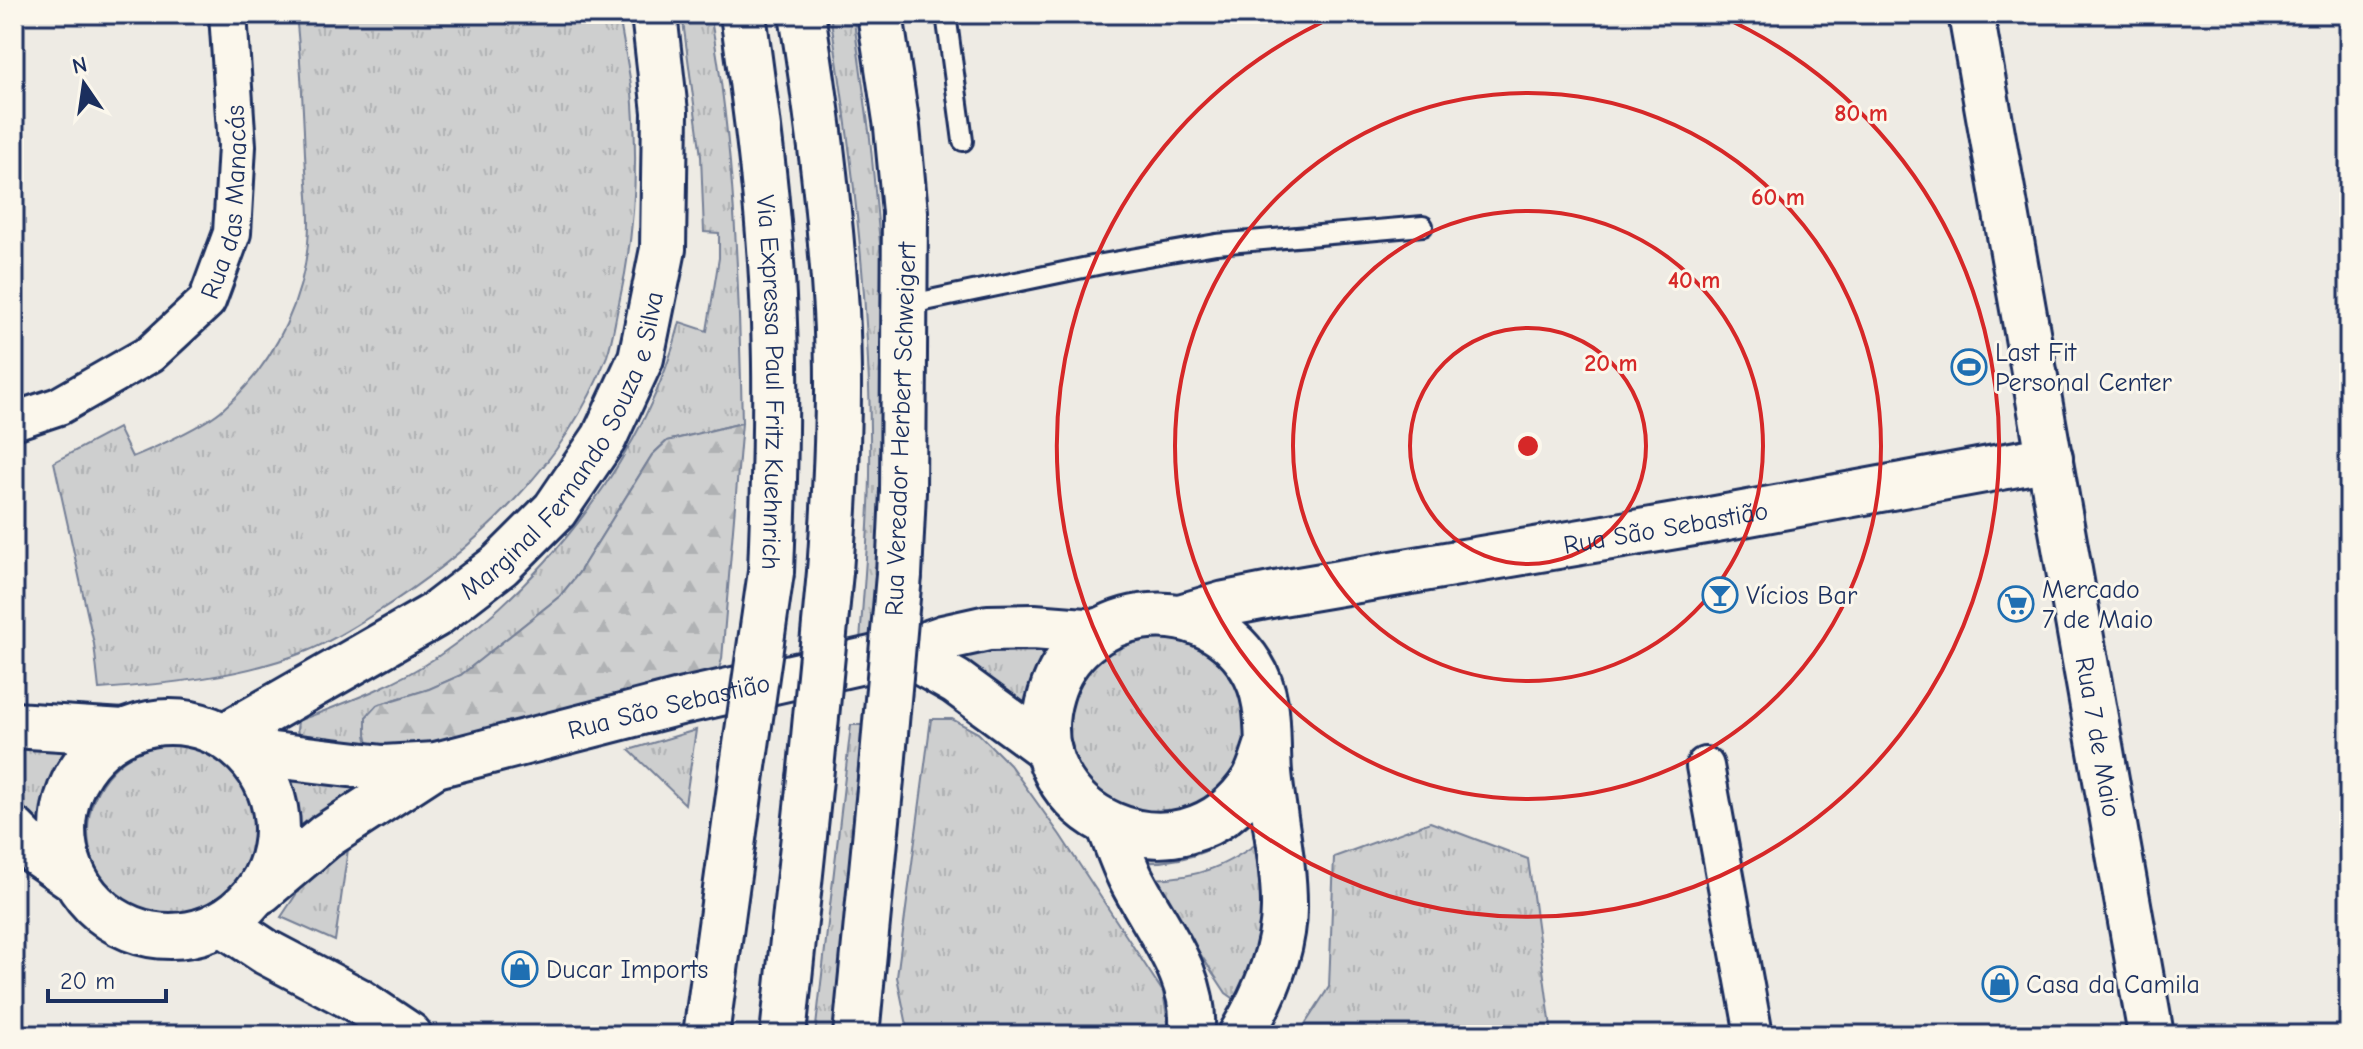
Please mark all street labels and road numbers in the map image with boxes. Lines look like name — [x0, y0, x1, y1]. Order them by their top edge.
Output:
street label: Rua das Manacás — [195, 104, 253, 304]
street label: Via Expressa Paul Fritz Kuehnrich — [750, 193, 789, 570]
street label: Rua Vereador Herbert Schweigert — [879, 240, 923, 616]
street label: Marginal Fernando Souza e Silva — [454, 289, 670, 606]
street label: Rua São Sebastião — [1561, 496, 1770, 561]
street label: Rua 7 de Maio — [2069, 655, 2126, 820]
street label: Rua São Sebastião — [565, 668, 773, 746]

